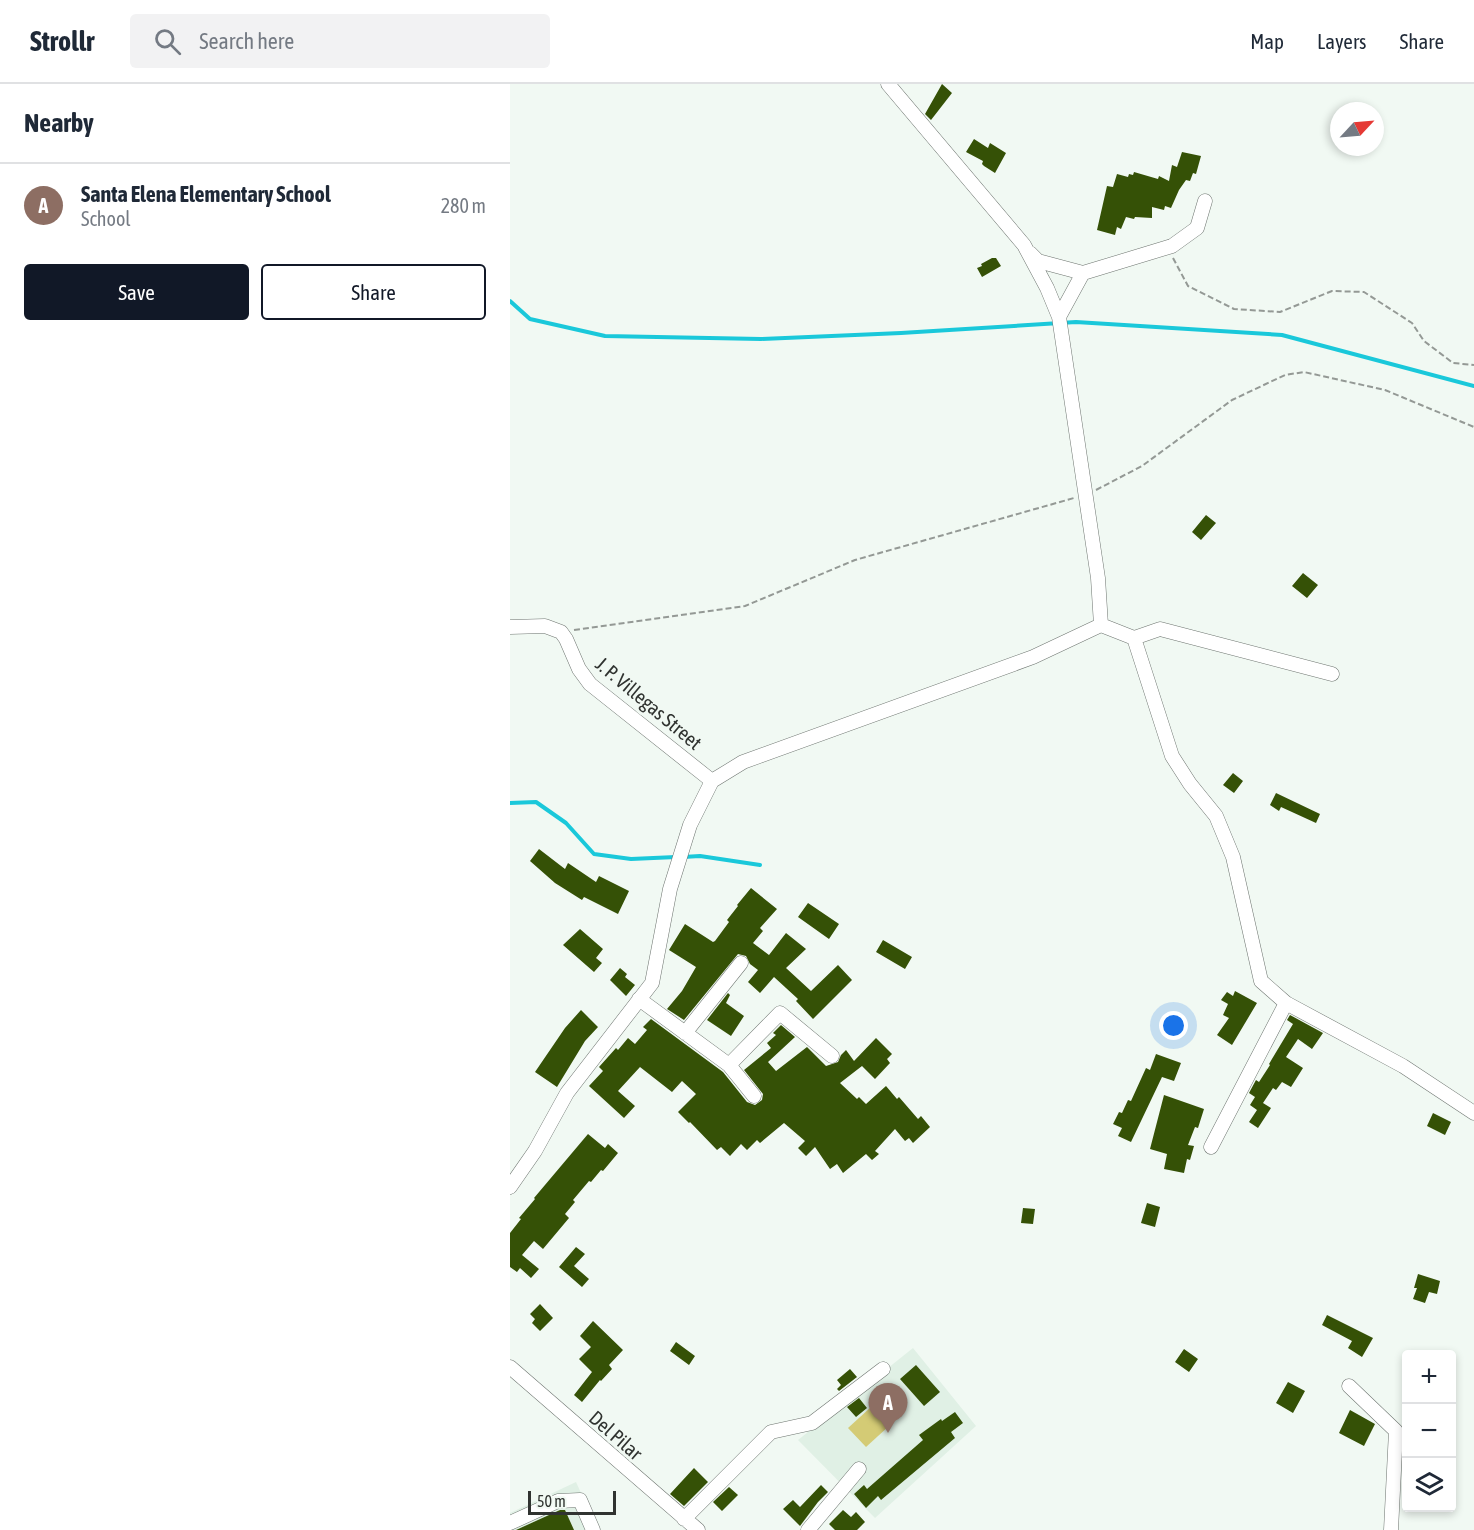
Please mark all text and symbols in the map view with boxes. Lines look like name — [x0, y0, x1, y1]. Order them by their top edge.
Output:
search box — [130, 14, 550, 68]
text: Strollr — [30, 25, 94, 57]
icon: search — [151, 25, 184, 58]
text: Search here — [199, 28, 294, 54]
text: Map — [1250, 29, 1284, 53]
text: Layers — [1317, 29, 1367, 53]
text: Share — [1400, 29, 1444, 53]
north arrow — [1330, 102, 1384, 156]
text: Nearby — [24, 108, 94, 138]
text: Santa Elena Elementary School — [81, 181, 331, 207]
text: A — [39, 194, 48, 217]
text: 280 m — [441, 194, 486, 217]
text: School — [81, 207, 131, 230]
button: Save — [24, 264, 249, 320]
button: Share — [261, 264, 486, 320]
street label: J. P. Villegas Street — [591, 652, 707, 754]
your location — [1159, 1011, 1188, 1040]
map controls — [1402, 1350, 1456, 1512]
button: + — [1402, 1350, 1456, 1404]
pin: A — [868, 1384, 908, 1433]
button: − — [1402, 1404, 1456, 1458]
street label: Del Pilar — [585, 1406, 648, 1465]
button: layers — [1402, 1458, 1456, 1512]
scale bar — [528, 1488, 616, 1516]
text: 50 m — [537, 1492, 566, 1510]

